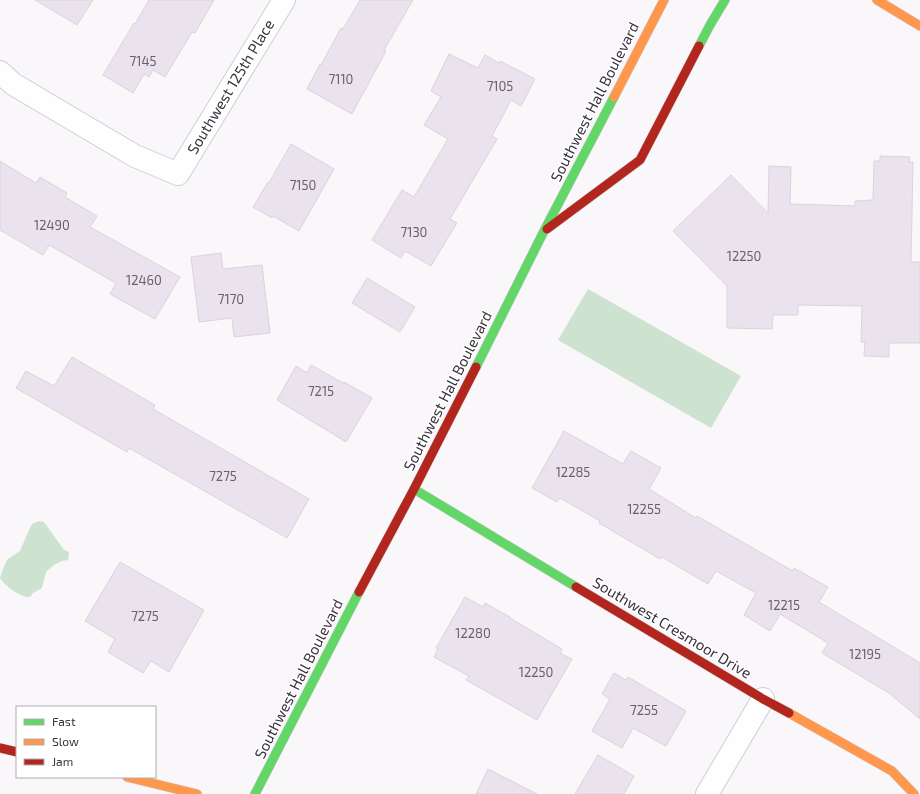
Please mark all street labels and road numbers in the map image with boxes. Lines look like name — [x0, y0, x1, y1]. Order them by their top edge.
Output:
street label: Southwest 125th Place — [183, 16, 278, 157]
street label: Southwest Hall Boulevard — [546, 19, 642, 184]
street label: Southwest Hall Boulevard — [399, 308, 495, 473]
street label: Southwest Cresmoor Drive — [590, 573, 755, 682]
street label: Southwest Hall Boulevard — [250, 596, 346, 761]

